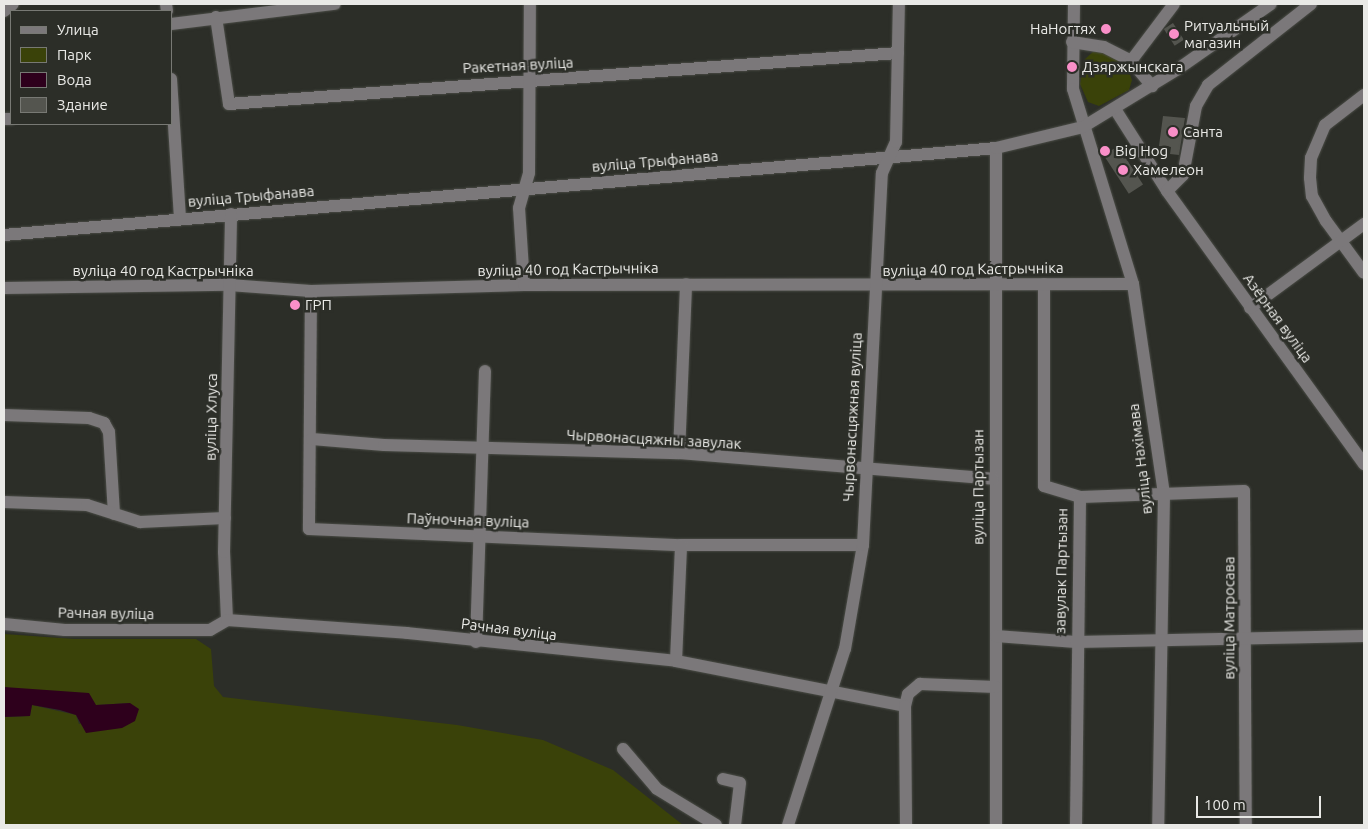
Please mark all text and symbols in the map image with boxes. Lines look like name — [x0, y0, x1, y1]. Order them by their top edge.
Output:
legend — [10, 10, 172, 125]
place label: Ритуальный магазин — [1184, 16, 1269, 51]
place label: НаНогтях — [1030, 20, 1096, 38]
text: Улица — [57, 21, 99, 38]
marker: НаНогтях — [1100, 23, 1112, 35]
marker: Ритуальный магазин — [1168, 28, 1180, 40]
text: Парк — [57, 46, 92, 63]
street label: Ракетная вуліца — [462, 53, 574, 77]
place label: Дзяржынскага — [1082, 58, 1184, 76]
marker: Дзяржынскага — [1066, 61, 1078, 73]
text: Вода — [57, 71, 92, 88]
text: Здание — [57, 96, 108, 113]
place label: Санта — [1183, 123, 1223, 141]
marker: Санта — [1167, 126, 1179, 138]
place label: Big Hog — [1115, 142, 1168, 160]
marker: Big Hog — [1099, 145, 1111, 157]
street label: вуліца Трыфанава — [591, 147, 719, 175]
place label: Хамелеон — [1133, 161, 1204, 179]
marker: Хамелеон — [1117, 164, 1129, 176]
street label: вуліца Трыфанава — [187, 182, 315, 210]
street label: вуліца 40 год Кастрычніка — [477, 258, 659, 280]
street label: вуліца 40 год Кастрычніка — [882, 258, 1064, 280]
street label: вуліца 40 год Кастрычніка — [72, 262, 254, 280]
street label: Азёрная вуліца — [1240, 270, 1316, 366]
place label: ГРП — [305, 296, 332, 314]
marker: ГРП — [289, 299, 301, 311]
street label: Чырвонасцяжная вуліца — [839, 332, 865, 502]
street label: вуліца Хлуса — [201, 373, 221, 461]
street label: вуліца Нахімава — [1124, 403, 1156, 515]
street label: Чырвонасцяжны завулак — [566, 425, 742, 453]
street label: вуліца Партызан — [969, 429, 987, 545]
street label: завулак Партызан — [1051, 508, 1071, 634]
street label: Паўночная вуліца — [406, 509, 530, 531]
street label: вуліца Матросава — [1220, 556, 1238, 680]
street label: Рачная вуліца — [58, 603, 154, 623]
street label: Рачная вуліца — [460, 614, 558, 644]
scale bar — [1198, 786, 1323, 818]
text: 100 m — [1204, 796, 1246, 813]

